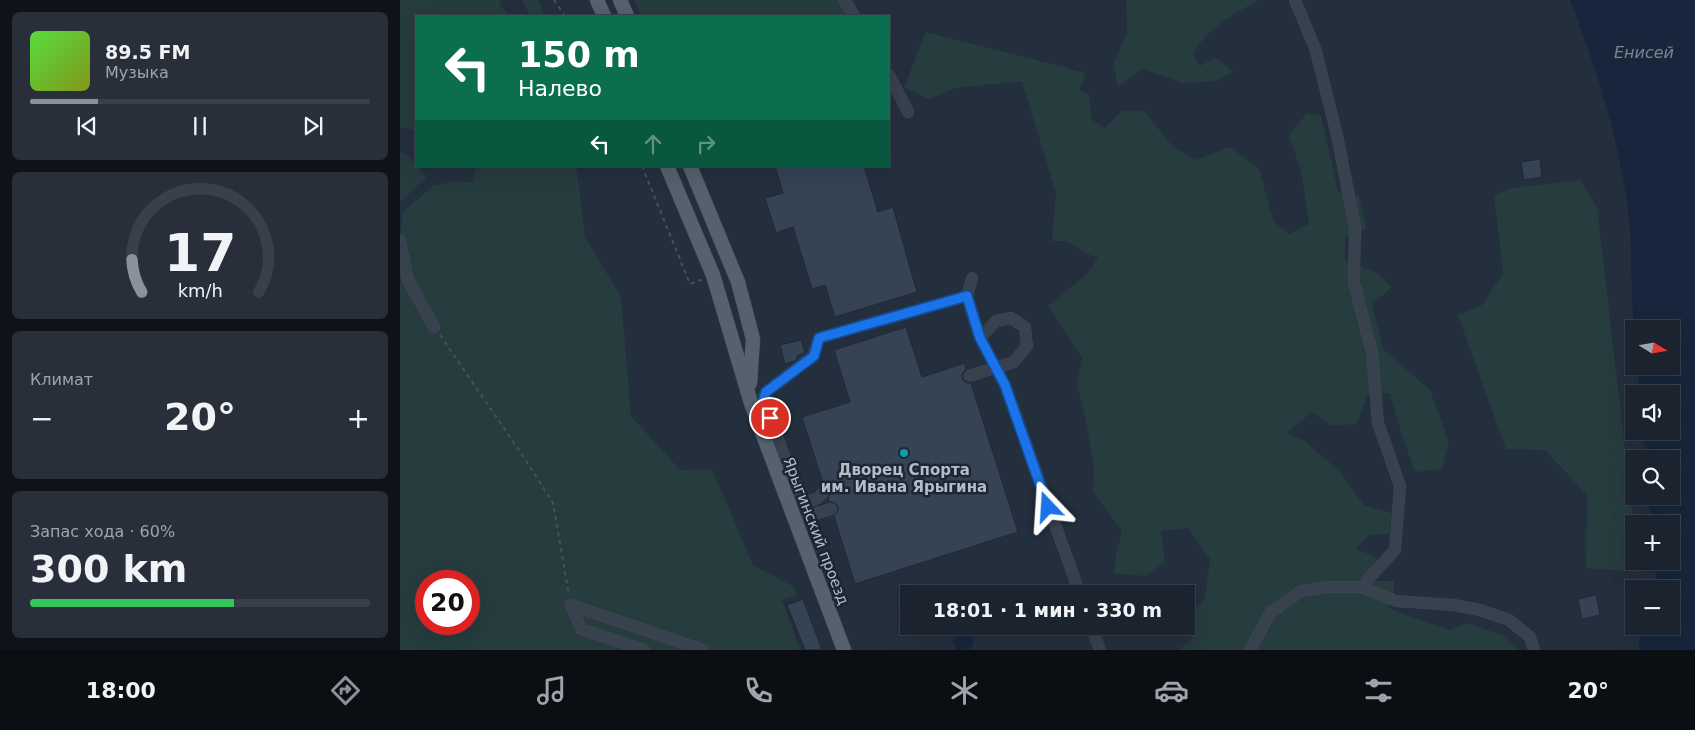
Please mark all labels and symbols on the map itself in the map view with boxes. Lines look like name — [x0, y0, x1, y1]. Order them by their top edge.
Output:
water label: Енисей — [1614, 43, 1674, 62]
north arrow — [1625, 320, 1680, 375]
pin — [749, 397, 791, 439]
marker: Дворец Спорта им. Ивана Ярыгина — [898, 447, 910, 459]
street label: Ярыгинский проезд — [779, 455, 853, 607]
place label: Дворец Спорта им. Ивана Ярыгина — [821, 461, 987, 496]
position arrow — [1021, 480, 1073, 532]
speed limit sign: 20 — [415, 570, 480, 635]

